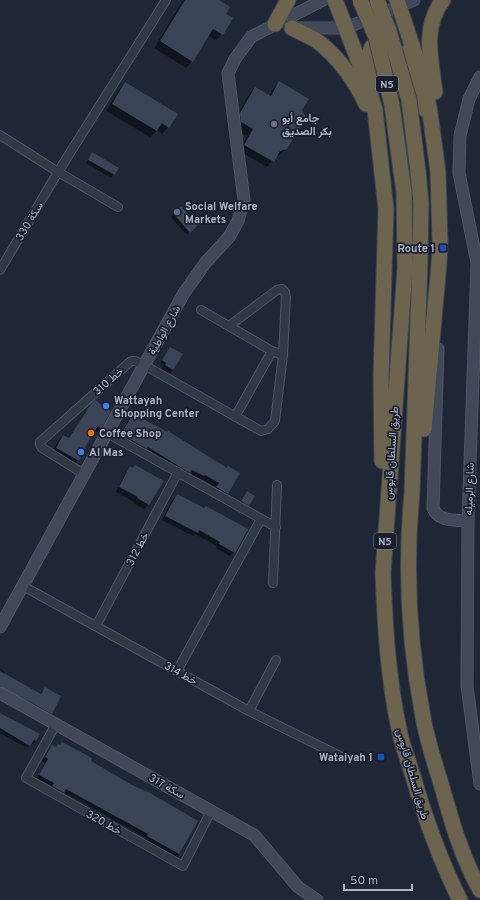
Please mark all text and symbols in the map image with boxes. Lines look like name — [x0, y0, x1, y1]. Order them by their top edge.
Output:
road number: N5 — [376, 76, 398, 92]
place label: جامع أبو بكر الصديق — [282, 112, 332, 139]
marker: جامع أبو بكر الصديق — [269, 119, 279, 129]
street label: سكة 330 — [13, 199, 47, 243]
place label: Social Welfare Markets — [185, 200, 258, 227]
marker: Social Welfare Markets — [172, 207, 182, 217]
place label: Route 1 — [397, 242, 435, 256]
marker: Route 1 — [438, 243, 448, 253]
street label: شارع الواطية — [145, 303, 184, 358]
street label: خط 310 — [90, 365, 127, 399]
place label: Wattayah Shopping Center — [114, 394, 200, 421]
marker: Wattayah Shopping Center — [101, 401, 111, 411]
street label: طريق السلطان قابوس — [382, 406, 402, 500]
place label: Coffee Shop — [99, 427, 161, 441]
marker: Coffee Shop — [86, 428, 96, 438]
place label: Al Mas — [89, 446, 123, 460]
marker: Al Mas — [76, 447, 86, 457]
street label: شارع الرميله — [462, 462, 478, 516]
street label: خط 312 — [123, 530, 152, 569]
road number: N5 — [374, 533, 396, 549]
street label: خط 314 — [162, 659, 200, 689]
street label: طريق السلطان قابوس — [392, 727, 432, 821]
place label: Wataiyah 1 — [319, 751, 373, 765]
marker: Wataiyah 1 — [376, 752, 386, 762]
street label: سكة 317 — [146, 771, 187, 803]
street label: خط 320 — [83, 807, 124, 838]
scale bar — [344, 866, 412, 892]
text: 50 m — [350, 873, 378, 889]

